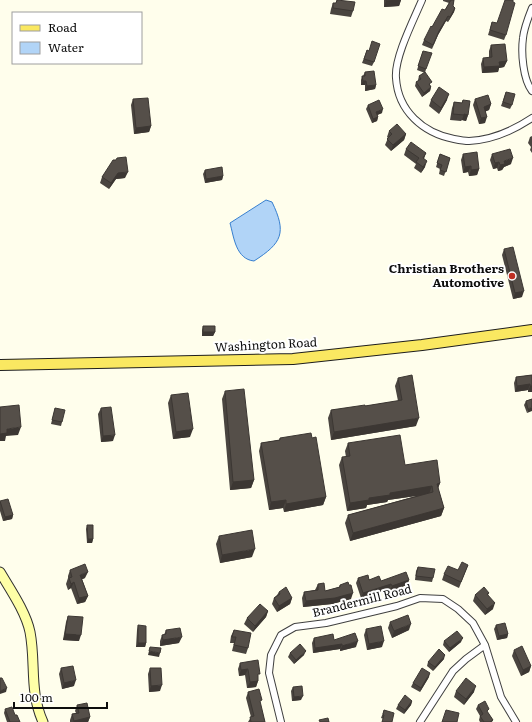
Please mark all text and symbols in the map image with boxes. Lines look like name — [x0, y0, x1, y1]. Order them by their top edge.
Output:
legend — [12, 12, 142, 64]
text: Road — [48, 18, 78, 36]
text: Water — [48, 38, 84, 56]
place label: Christian Brothers Automotive — [389, 259, 504, 291]
marker: Christian Brothers Automotive — [507, 271, 517, 281]
street label: Washington Road — [214, 332, 318, 356]
street label: Brandermill Road — [310, 579, 414, 621]
scale bar — [14, 684, 107, 710]
text: 100 m — [20, 688, 53, 706]

